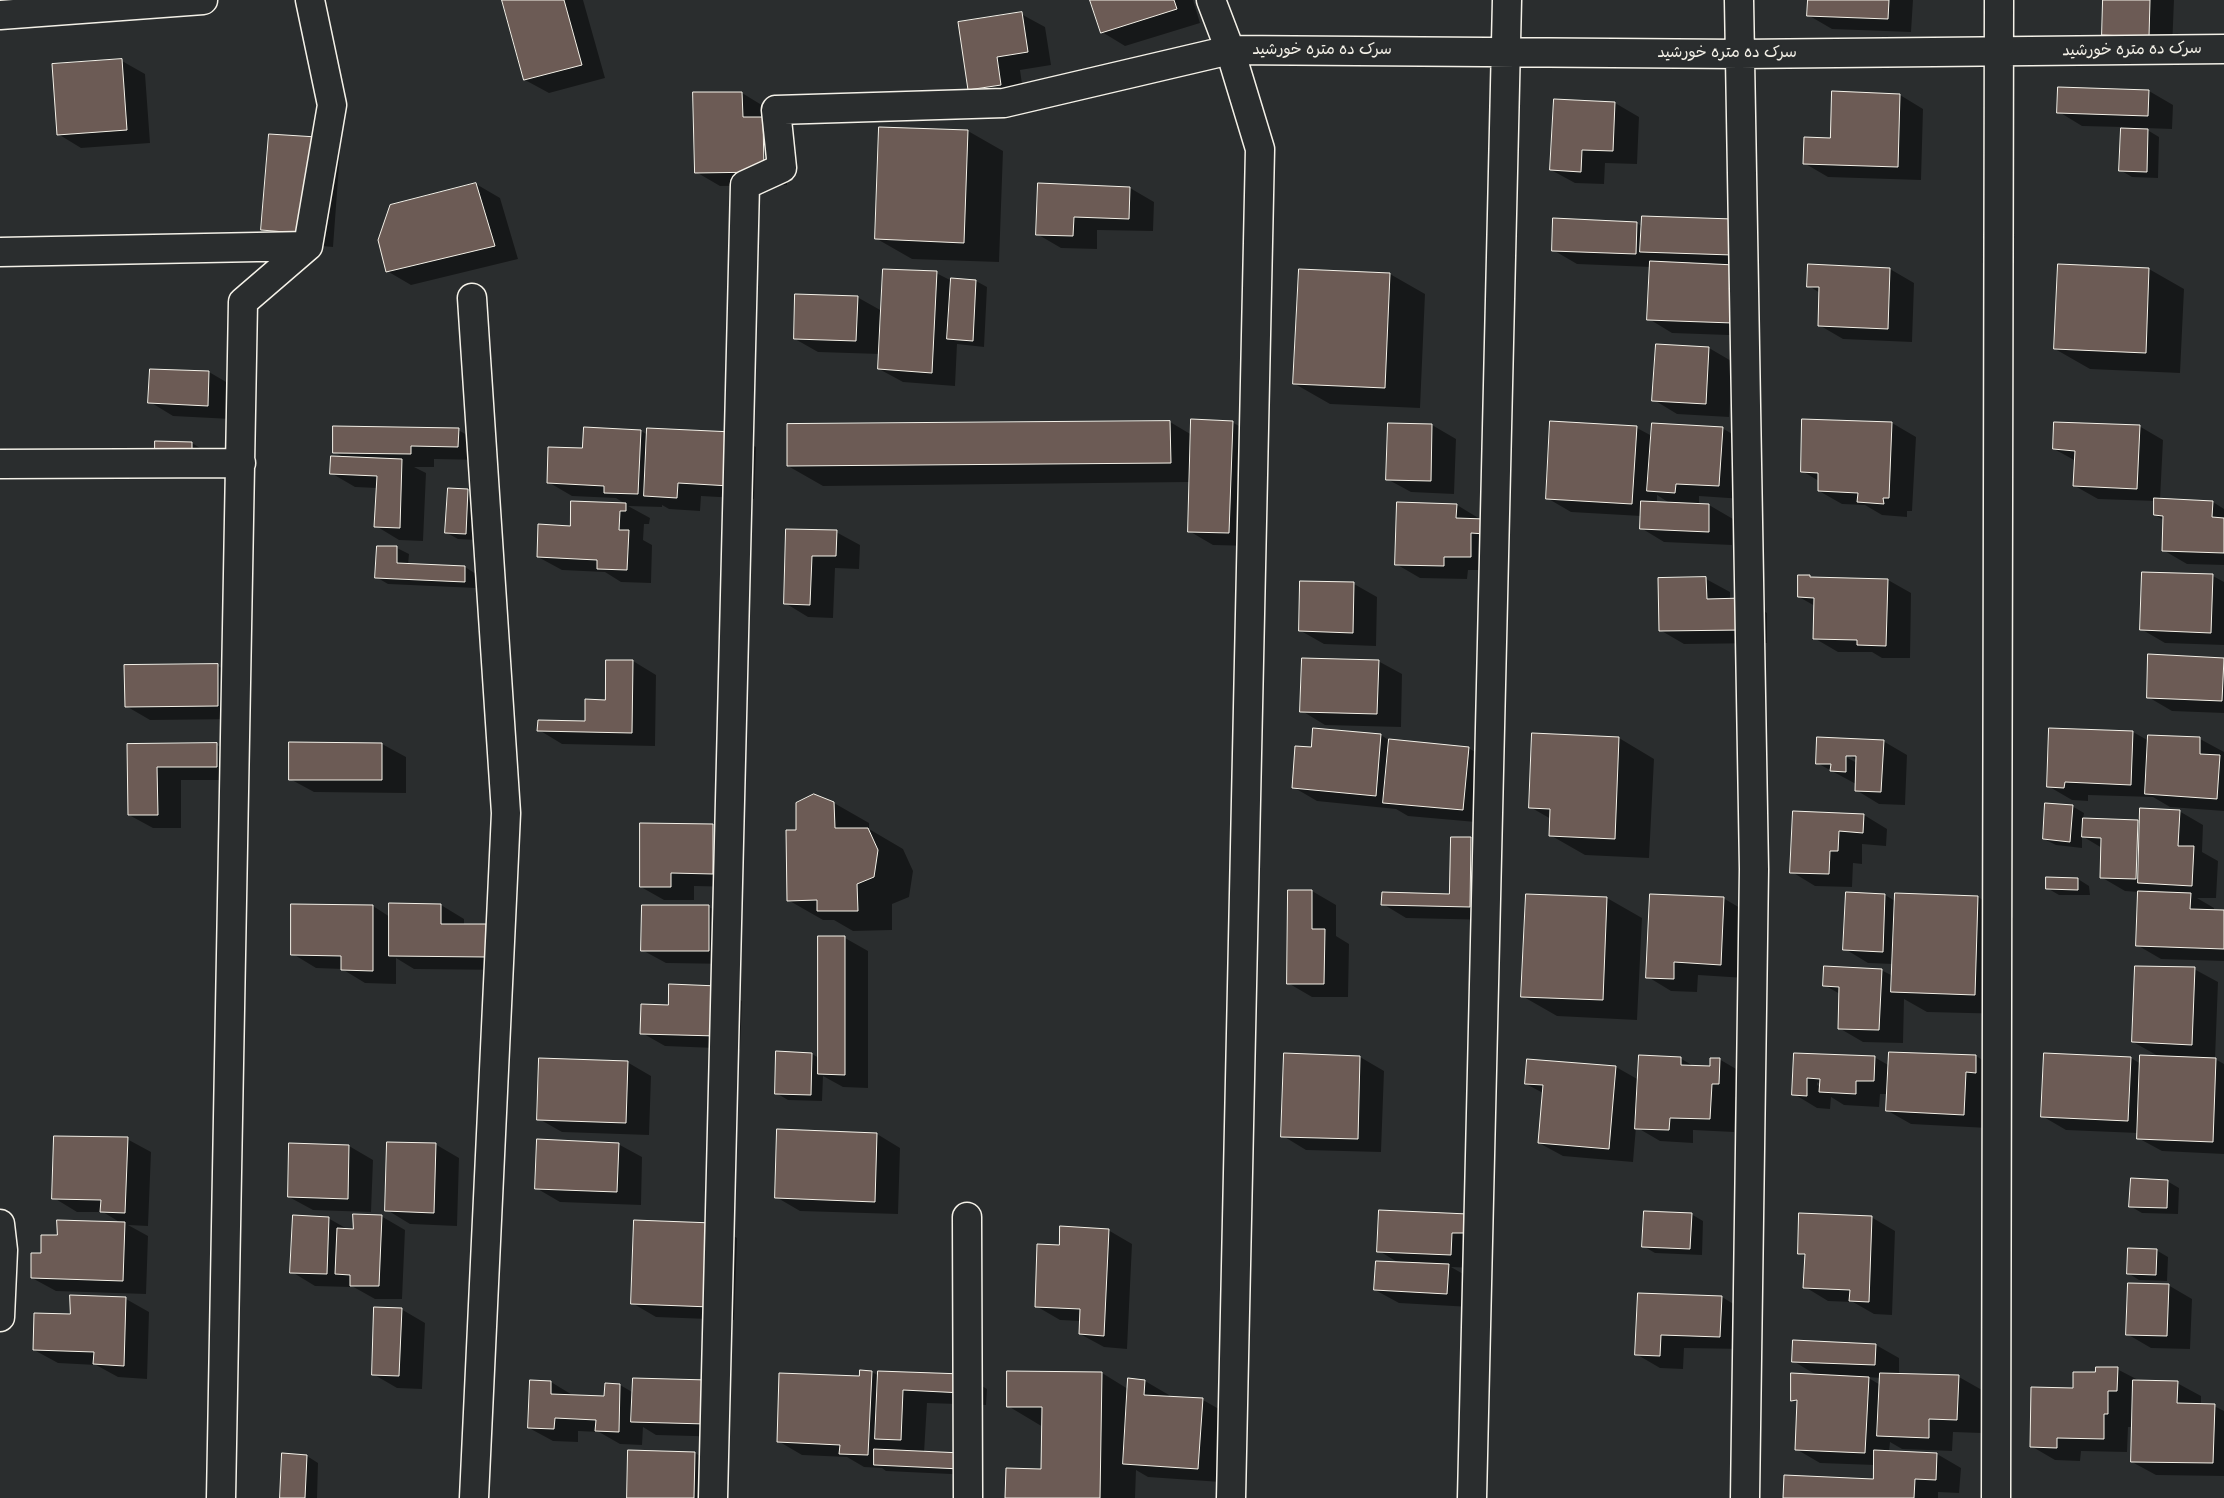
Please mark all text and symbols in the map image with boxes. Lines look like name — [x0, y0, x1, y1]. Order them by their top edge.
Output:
street label: سرک ده متره خورشید — [2062, 39, 2202, 61]
street label: سرک ده متره خورشید — [1252, 40, 1392, 60]
street label: سرک ده متره خورشید — [1657, 43, 1797, 63]

